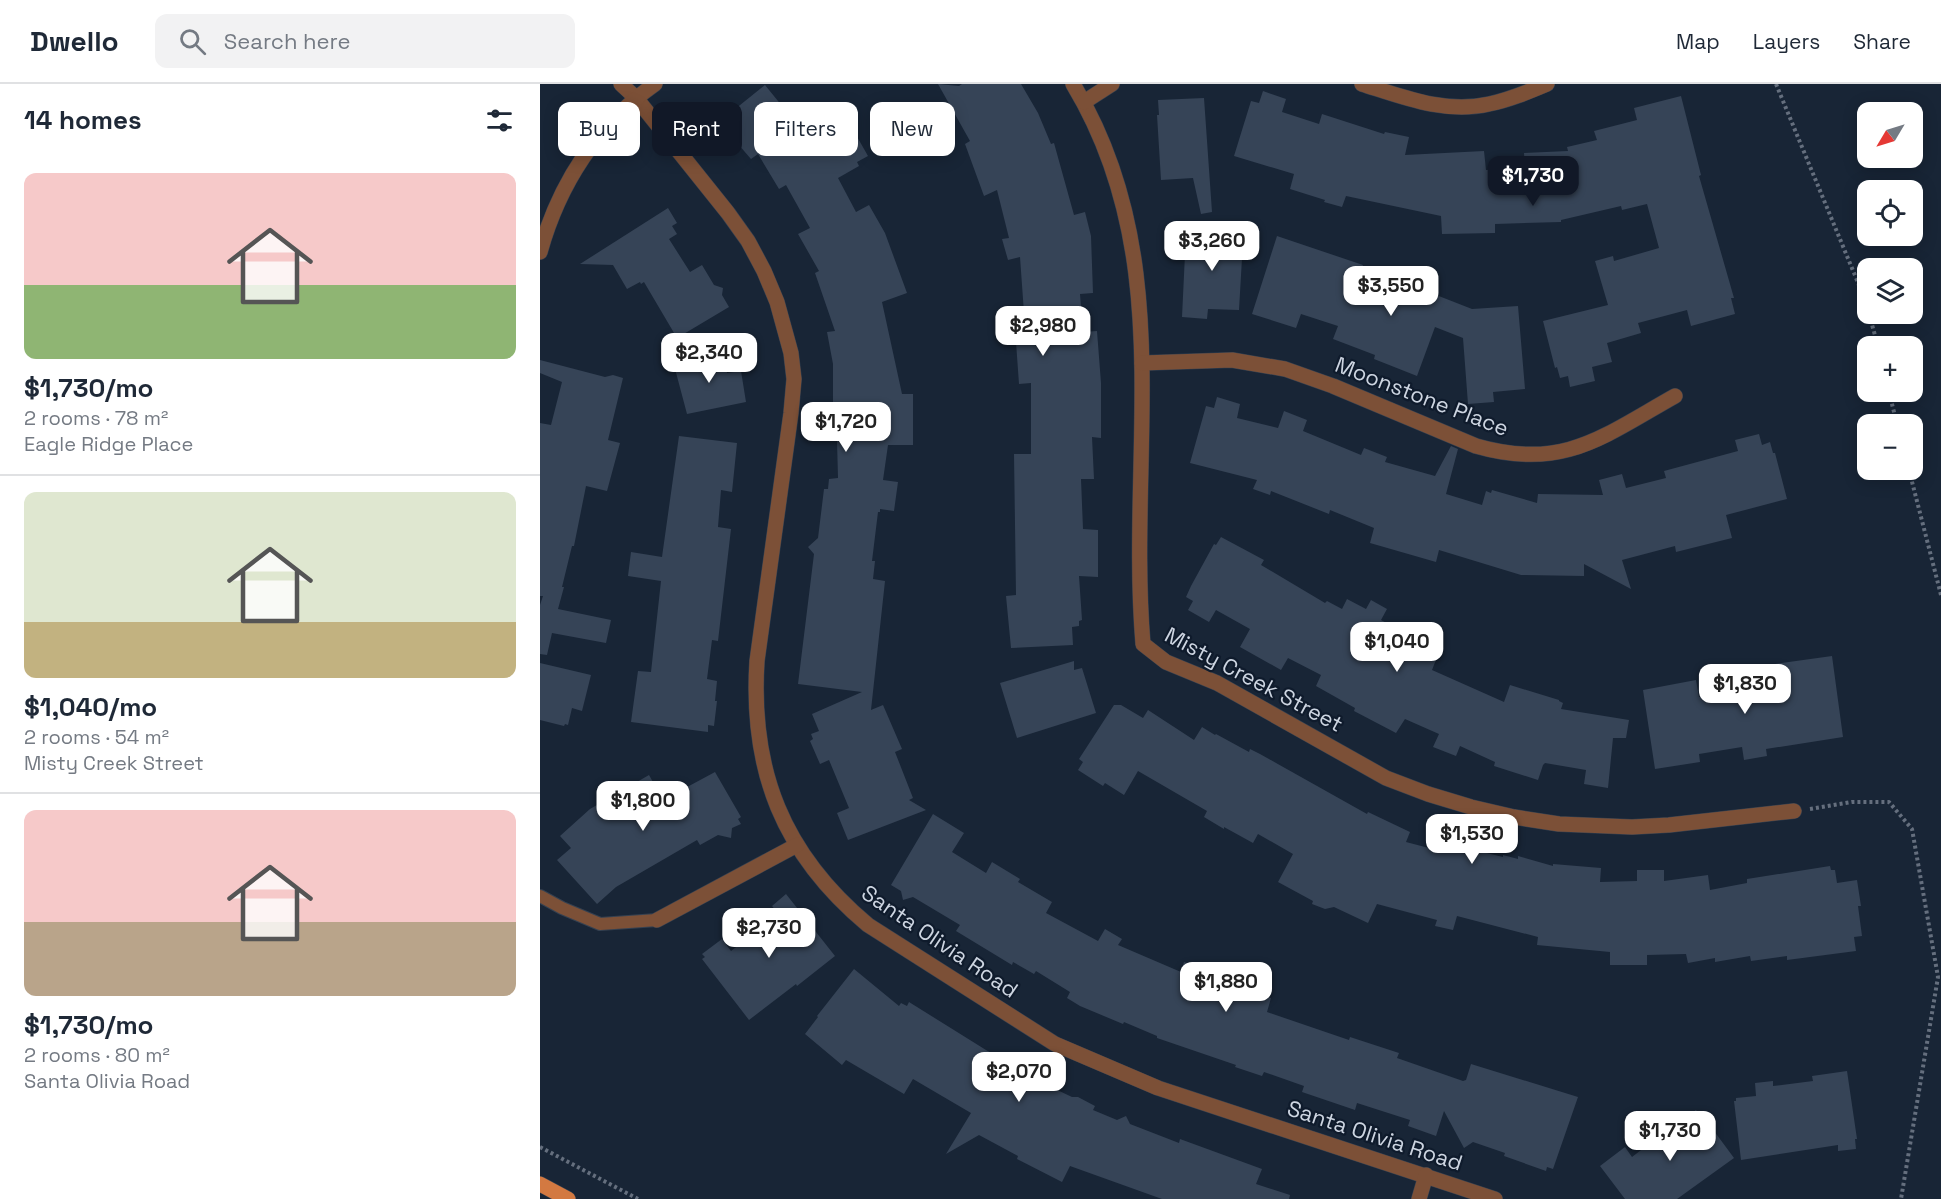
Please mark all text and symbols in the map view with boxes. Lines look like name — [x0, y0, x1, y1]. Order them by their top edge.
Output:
search box — [155, 14, 575, 68]
text: Dwello — [30, 23, 119, 59]
icon: search — [176, 25, 209, 58]
text: Search here — [224, 27, 351, 55]
text: Map — [1676, 28, 1720, 55]
text: Layers — [1753, 28, 1820, 55]
text: Share — [1853, 28, 1911, 55]
chip: Buy — [558, 102, 640, 156]
chip: Rent — [652, 102, 742, 156]
chip: Filters — [754, 102, 858, 156]
chip: New — [870, 102, 955, 156]
north arrow — [1857, 102, 1923, 168]
map controls — [1857, 102, 1923, 480]
text: 14 homes — [24, 103, 142, 137]
icon: filters — [483, 104, 516, 137]
pin: $1,730 — [1484, 156, 1582, 207]
text: $1,730 — [1502, 162, 1564, 188]
button: locate — [1857, 180, 1923, 246]
icon: home — [216, 212, 324, 320]
pin: $3,260 — [1163, 221, 1261, 272]
text: $3,260 — [1178, 227, 1246, 253]
button: layers — [1857, 258, 1923, 324]
pin: $3,550 — [1342, 266, 1440, 317]
text: $3,550 — [1357, 272, 1425, 298]
pin: $2,980 — [994, 306, 1092, 357]
text: $2,980 — [1009, 312, 1077, 338]
pin: $2,340 — [660, 333, 758, 384]
button: + — [1857, 336, 1923, 402]
text: $2,340 — [675, 339, 743, 365]
street label: Moonstone Place — [1331, 350, 1513, 442]
text: $1,730/mo — [24, 371, 154, 405]
pin: $1,720 — [797, 402, 895, 453]
text: 2 rooms · 78 m² — [24, 405, 168, 431]
text: $1,720 — [815, 408, 877, 434]
button: − — [1857, 414, 1923, 480]
text: Eagle Ridge Place — [24, 431, 193, 457]
icon: home — [216, 531, 324, 639]
street label: Misty Creek Street — [1160, 620, 1348, 738]
pin: $1,040 — [1348, 622, 1446, 673]
text: $1,040 — [1364, 628, 1430, 654]
pin: $1,830 — [1696, 664, 1794, 715]
text: $1,830 — [1713, 670, 1777, 696]
text: $1,040/mo — [24, 690, 157, 724]
text: 2 rooms · 54 m² — [24, 724, 169, 750]
text: Misty Creek Street — [24, 750, 204, 776]
pin: $1,800 — [594, 781, 692, 832]
text: $1,800 — [611, 787, 675, 813]
pin: $1,530 — [1423, 814, 1521, 865]
text: $1,530 — [1440, 820, 1504, 846]
icon: home — [216, 849, 324, 957]
street label: Santa Olivia Road — [856, 878, 1024, 1004]
pin: $2,730 — [720, 908, 818, 959]
text: $2,730 — [736, 914, 802, 940]
pin: $1,880 — [1177, 962, 1275, 1013]
text: $1,880 — [1194, 968, 1258, 994]
text: $1,730/mo — [24, 1008, 154, 1042]
text: 2 rooms · 80 m² — [24, 1042, 170, 1068]
pin: $2,070 — [970, 1052, 1068, 1103]
text: $2,070 — [986, 1058, 1052, 1084]
text: Santa Olivia Road — [24, 1068, 190, 1094]
street label: Santa Olivia Road — [1284, 1093, 1466, 1177]
pin: $1,730 — [1621, 1111, 1719, 1162]
text: $1,730 — [1639, 1117, 1701, 1143]

